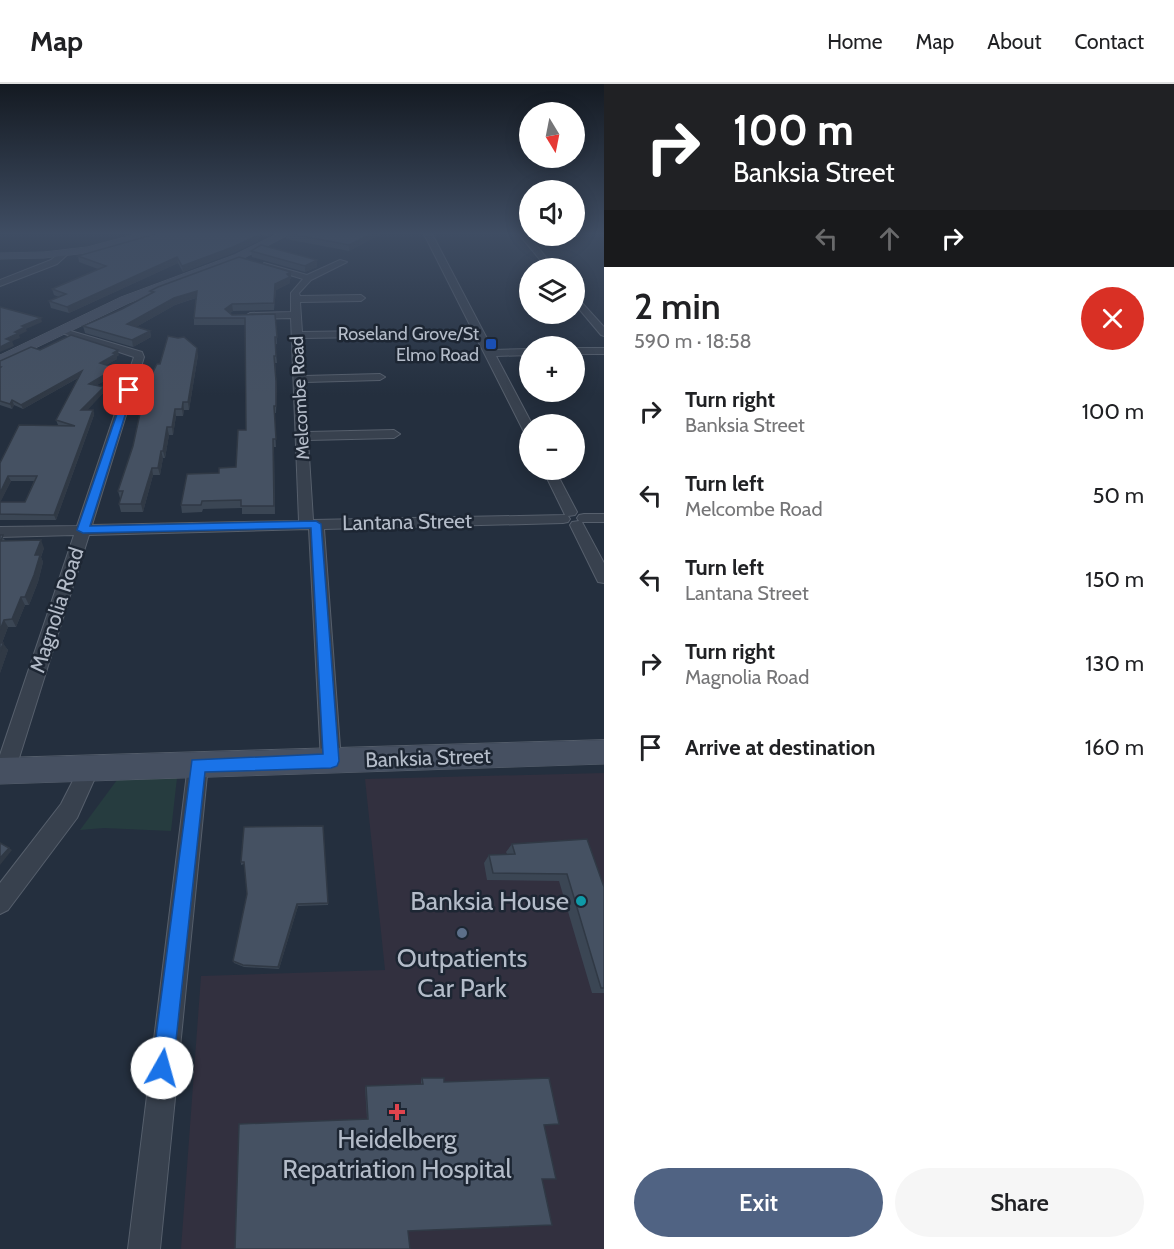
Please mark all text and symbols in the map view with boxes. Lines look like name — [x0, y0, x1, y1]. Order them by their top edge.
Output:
text: Map — [30, 24, 83, 58]
text: Home — [827, 29, 883, 54]
text: Map — [916, 29, 954, 54]
text: About — [987, 29, 1041, 54]
text: Contact — [1074, 29, 1144, 54]
north arrow — [519, 102, 585, 168]
map controls — [519, 102, 585, 480]
text: 100 m — [733, 104, 854, 156]
icon: right — [634, 108, 712, 186]
text: Banksia Street — [733, 156, 895, 189]
button: sound — [519, 180, 585, 246]
icon: left — [810, 222, 843, 255]
icon: ahead — [873, 222, 906, 255]
icon: right — [936, 222, 969, 255]
button: layers — [519, 258, 585, 324]
text: 2 min — [634, 284, 721, 328]
button: close — [1081, 287, 1144, 350]
place label: Roseland Grove/St Elmo Road — [338, 323, 479, 366]
text: 590 m · 18:58 — [634, 329, 752, 353]
street label: Melcombe Road — [286, 336, 314, 460]
button: + — [519, 336, 585, 402]
marker: Roseland Grove/St Elmo Road — [484, 337, 498, 351]
pin — [103, 364, 154, 415]
icon: arrive — [112, 373, 145, 406]
text: Turn right — [685, 386, 775, 413]
icon: right — [634, 395, 667, 428]
text: 100 m — [1082, 398, 1144, 425]
text: Banksia Street — [685, 413, 805, 437]
button: − — [519, 414, 585, 480]
text: Turn left — [685, 470, 764, 497]
icon: left — [634, 479, 667, 512]
text: 50 m — [1092, 482, 1144, 509]
text: Melcombe Road — [685, 497, 823, 521]
street label: Lantana Street — [342, 508, 472, 535]
street label: Magnolia Road — [24, 544, 89, 676]
text: Turn left — [685, 554, 764, 581]
icon: left — [634, 563, 667, 596]
text: 150 m — [1085, 566, 1144, 593]
text: Lantana Street — [685, 581, 809, 605]
text: Turn right — [685, 638, 775, 665]
icon: right — [634, 647, 667, 680]
text: 130 m — [1085, 650, 1144, 677]
text: Magnolia Road — [685, 665, 809, 689]
icon: arrive — [634, 731, 667, 764]
text: Arrive at destination — [685, 734, 875, 761]
text: 160 m — [1085, 734, 1144, 761]
street label: Banksia Street — [365, 743, 491, 772]
place label: Banksia House — [410, 885, 569, 917]
marker: Banksia House — [574, 894, 588, 908]
marker: Outpatients Car Park — [455, 926, 469, 940]
place label: Outpatients Car Park — [397, 942, 527, 1004]
position arrow — [130, 1036, 194, 1100]
marker: Heidelberg Repatriation Hospital — [388, 1103, 406, 1121]
place label: Heidelberg Repatriation Hospital — [282, 1123, 512, 1185]
button: Exit — [634, 1168, 883, 1237]
button: Share — [895, 1168, 1144, 1237]

